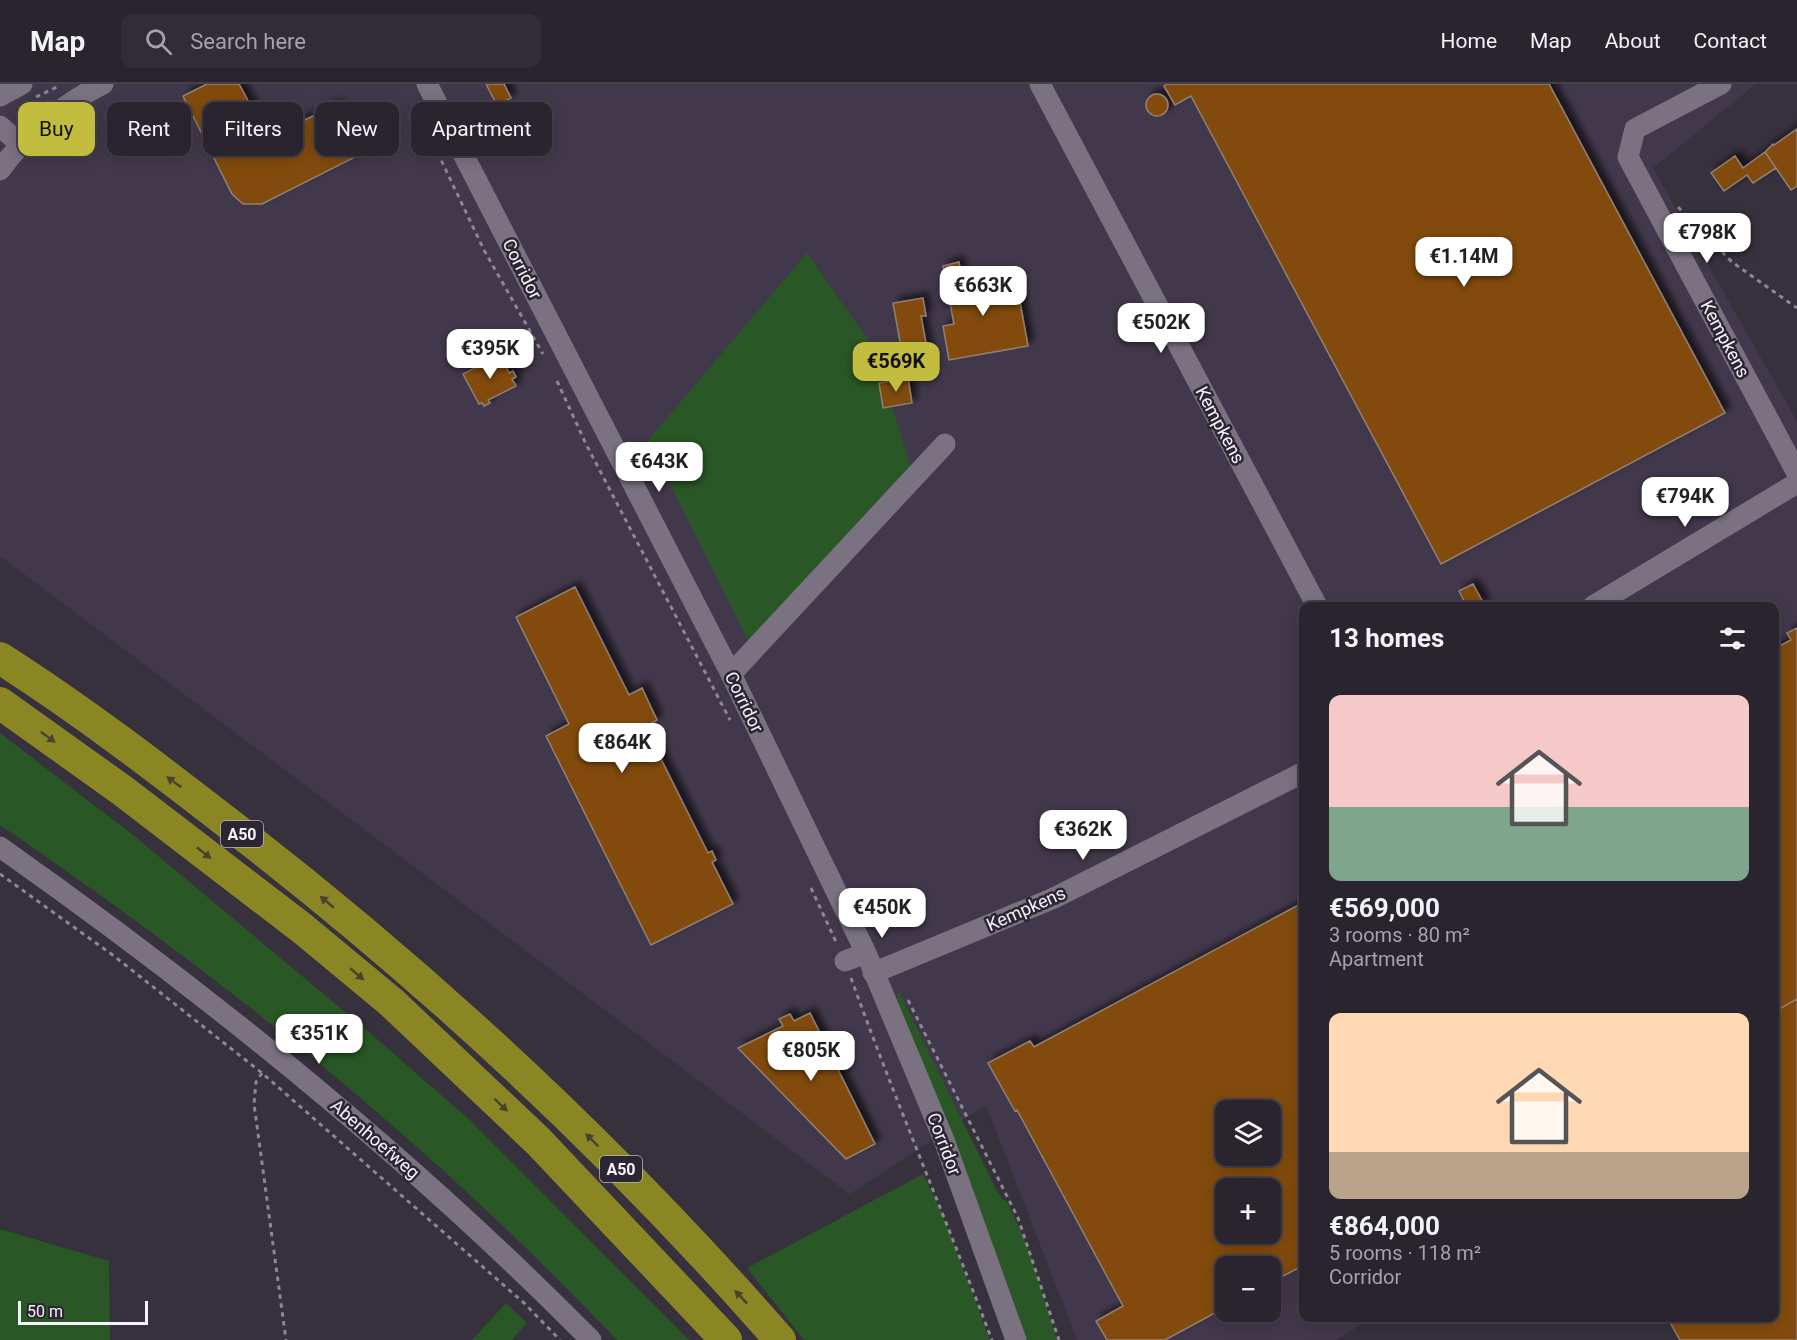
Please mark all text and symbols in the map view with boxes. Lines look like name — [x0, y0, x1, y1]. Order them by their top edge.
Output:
search box — [121, 14, 541, 68]
text: Map — [30, 25, 85, 58]
icon: search — [142, 25, 175, 58]
text: Search here — [190, 29, 306, 54]
text: Home — [1441, 29, 1497, 53]
text: Map — [1530, 29, 1572, 53]
text: About — [1605, 29, 1661, 53]
text: Contact — [1694, 29, 1767, 53]
chip: Buy — [18, 102, 95, 156]
chip: Rent — [107, 102, 191, 156]
chip: Filters — [203, 102, 303, 156]
chip: New — [315, 102, 399, 156]
chip: Apartment — [411, 102, 552, 156]
pin: €798K — [1665, 213, 1749, 264]
text: €798K — [1678, 220, 1736, 244]
street label: Corridor — [498, 235, 547, 303]
pin: €1.14M — [1415, 237, 1513, 288]
text: €1.14M — [1429, 244, 1499, 268]
pin: €663K — [941, 266, 1025, 317]
text: €663K — [954, 273, 1012, 297]
street label: Kempkens — [1696, 297, 1754, 381]
pin: €502K — [1119, 303, 1203, 354]
text: €502K — [1132, 310, 1190, 334]
pin: €395K — [448, 329, 532, 380]
text: €395K — [461, 336, 519, 360]
pin: €569K — [854, 342, 938, 393]
text: €569K — [867, 349, 925, 373]
street label: Kempkens — [1191, 383, 1249, 467]
pin: €643K — [617, 442, 701, 493]
text: €643K — [630, 449, 688, 473]
pin: €794K — [1643, 477, 1727, 528]
text: €794K — [1656, 484, 1714, 508]
icon: filters — [1716, 622, 1749, 655]
text: 13 homes — [1329, 623, 1444, 653]
street label: Corridor — [721, 668, 768, 736]
pin: €864K — [580, 723, 664, 774]
text: €864K — [593, 730, 651, 754]
one-way arrow — [39, 731, 55, 743]
icon: home — [1485, 734, 1593, 842]
one-way arrow — [167, 776, 183, 788]
pin: €362K — [1041, 810, 1125, 861]
text: €362K — [1054, 817, 1112, 841]
road number: A50 — [221, 821, 263, 847]
one-way arrow — [196, 847, 212, 860]
street label: Kempkens — [983, 882, 1069, 935]
pin: €450K — [840, 888, 924, 939]
text: €569,000 — [1329, 893, 1440, 923]
text: €450K — [853, 895, 911, 919]
one-way arrow — [319, 896, 335, 909]
text: 3 rooms · 80 m² — [1329, 923, 1470, 947]
text: Apartment — [1329, 947, 1424, 971]
one-way arrow — [349, 967, 364, 980]
pin: €351K — [277, 1014, 361, 1065]
text: €351K — [290, 1021, 348, 1045]
pin: €805K — [769, 1031, 853, 1082]
text: €805K — [782, 1038, 840, 1062]
icon: home — [1485, 1052, 1593, 1160]
street label: Abenhoefweg — [327, 1094, 424, 1183]
one-way arrow — [494, 1098, 509, 1112]
map controls — [1215, 1100, 1281, 1322]
button: layers — [1215, 1100, 1281, 1166]
street label: Corridor — [923, 1110, 966, 1178]
one-way arrow — [585, 1133, 599, 1148]
road number: A50 — [600, 1156, 642, 1182]
button: + — [1215, 1178, 1281, 1244]
text: €864,000 — [1329, 1211, 1440, 1241]
text: 5 rooms · 118 m² — [1329, 1241, 1481, 1265]
button: − — [1215, 1256, 1281, 1322]
text: Corridor — [1329, 1265, 1401, 1289]
one-way arrow — [734, 1289, 748, 1304]
scale bar — [18, 1298, 148, 1326]
text: 50 m — [27, 1302, 63, 1321]

